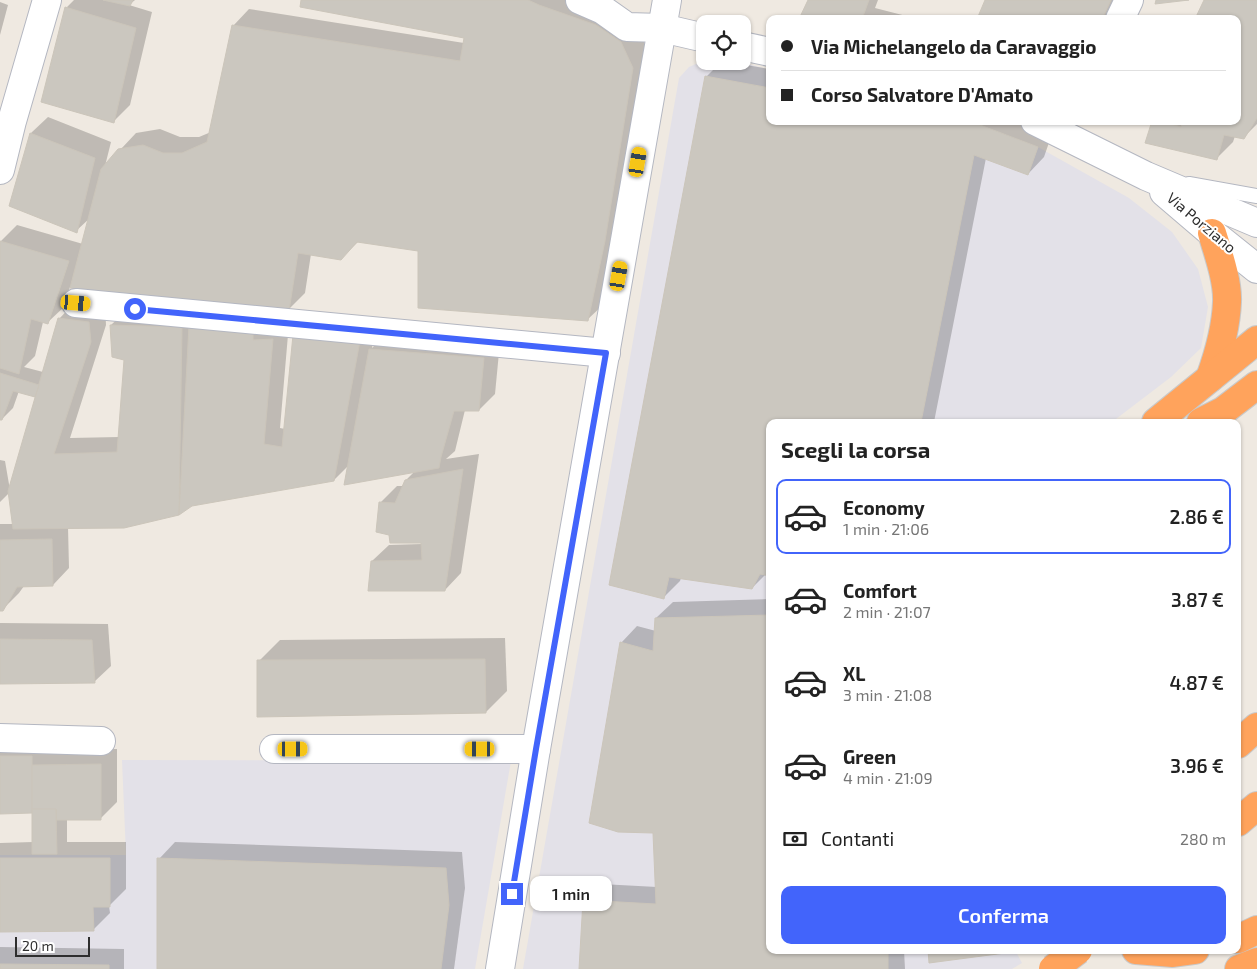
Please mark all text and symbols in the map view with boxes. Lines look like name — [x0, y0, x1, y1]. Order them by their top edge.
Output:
map controls — [696, 15, 751, 70]
button: locate — [696, 15, 751, 70]
text: Via Michelangelo da Caravaggio — [811, 35, 1097, 58]
text: Corso Salvatore D'Amato — [811, 83, 1033, 106]
car — [628, 146, 647, 178]
street label: Via Porziano — [1163, 188, 1240, 256]
car — [609, 260, 628, 292]
car — [60, 294, 91, 312]
route start — [124, 298, 146, 320]
text: Scegli la corsa — [781, 436, 930, 462]
icon: car — [783, 494, 828, 539]
text: Economy — [843, 496, 925, 519]
text: 2.86 € — [1170, 505, 1224, 528]
text: 1 min · 21:06 — [843, 519, 929, 538]
icon: car — [783, 577, 828, 622]
text: Comfort — [843, 579, 917, 602]
text: 3.87 € — [1171, 588, 1224, 611]
text: 2 min · 21:07 — [843, 602, 931, 621]
icon: car — [783, 660, 828, 705]
text: XL — [843, 662, 865, 685]
text: 4.87 € — [1170, 671, 1224, 694]
text: 3 min · 21:08 — [843, 685, 932, 704]
car — [278, 742, 308, 757]
car — [465, 742, 495, 757]
icon: car — [783, 743, 828, 788]
text: Green — [843, 745, 896, 768]
text: 3.96 € — [1170, 754, 1224, 777]
text: 4 min · 21:09 — [843, 768, 933, 787]
icon: cash — [781, 825, 809, 853]
text: Contanti — [821, 827, 894, 850]
text: 280 m — [1180, 829, 1226, 848]
callout: 1 min — [530, 876, 612, 912]
route end — [501, 883, 523, 905]
text: 1 min — [552, 884, 590, 903]
button: Conferma — [781, 886, 1226, 944]
scale bar — [15, 934, 90, 957]
text: 20 m — [22, 937, 54, 954]

